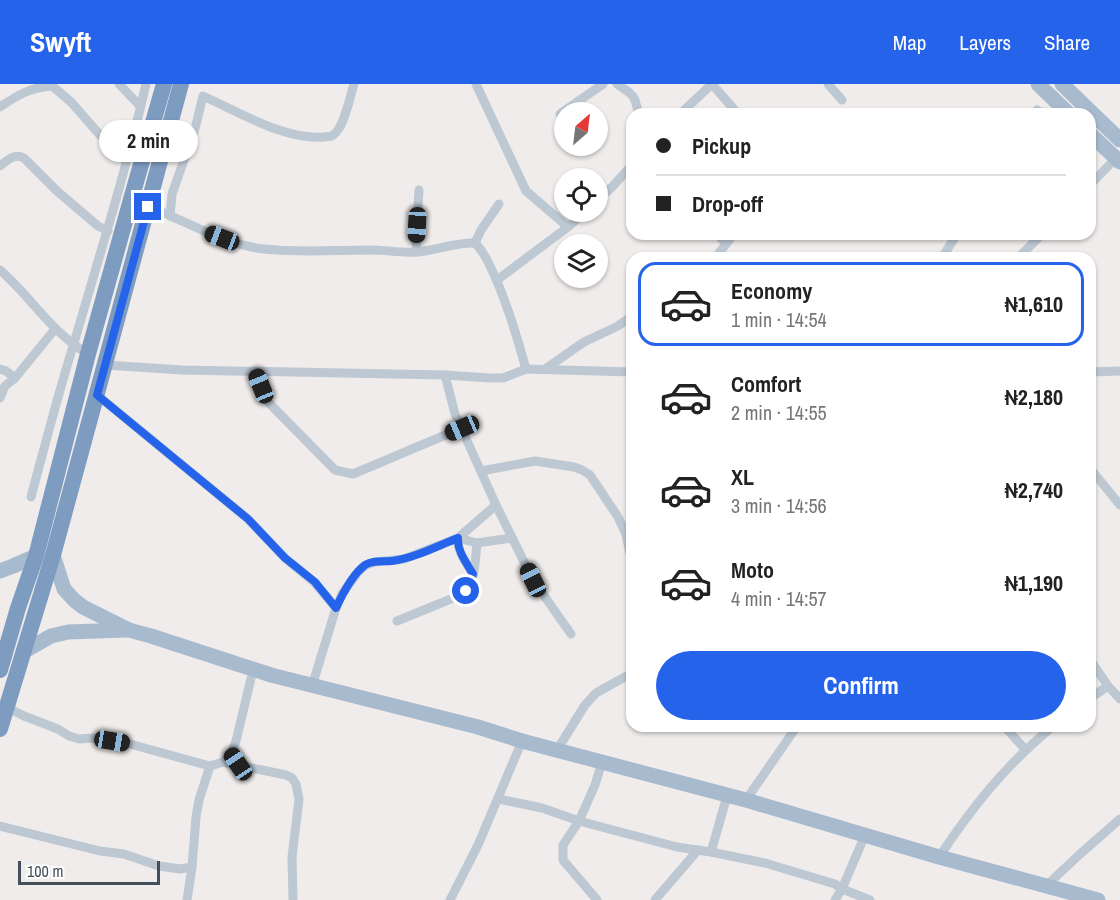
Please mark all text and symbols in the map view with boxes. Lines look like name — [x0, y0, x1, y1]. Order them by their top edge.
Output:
text: Swyft — [30, 23, 91, 61]
text: Map — [893, 28, 926, 57]
text: Layers — [959, 28, 1011, 57]
text: Share — [1044, 28, 1090, 57]
north arrow — [554, 102, 608, 156]
map controls — [554, 102, 608, 288]
callout: 2 min — [98, 120, 198, 162]
text: 2 min — [127, 127, 170, 154]
text: Pickup — [692, 131, 751, 161]
button: locate — [554, 168, 608, 222]
text: Drop-off — [692, 189, 763, 219]
route end — [134, 193, 161, 220]
car — [407, 207, 427, 243]
car — [202, 223, 242, 253]
button: layers — [554, 234, 608, 288]
text: Economy — [731, 276, 812, 306]
icon: car — [659, 277, 713, 331]
text: ₦1,610 — [1005, 289, 1063, 319]
text: 1 min · 14:54 — [731, 306, 827, 333]
car — [246, 366, 276, 406]
text: Comfort — [731, 369, 801, 399]
icon: car — [659, 370, 713, 424]
text: ₦2,180 — [1005, 382, 1063, 412]
text: 2 min · 14:55 — [731, 399, 827, 426]
car — [442, 413, 482, 443]
text: XL — [731, 462, 754, 492]
icon: car — [659, 463, 713, 517]
text: ₦2,740 — [1005, 475, 1063, 505]
text: 3 min · 14:56 — [731, 492, 827, 519]
text: Moto — [731, 555, 774, 585]
icon: car — [659, 556, 713, 610]
car — [517, 560, 549, 600]
text: ₦1,190 — [1005, 568, 1063, 598]
route start — [452, 577, 479, 604]
text: 4 min · 14:57 — [731, 585, 827, 612]
button: Confirm — [656, 651, 1066, 720]
car — [93, 729, 131, 753]
car — [220, 744, 256, 784]
scale bar — [18, 858, 160, 886]
text: 100 m — [27, 860, 63, 882]

